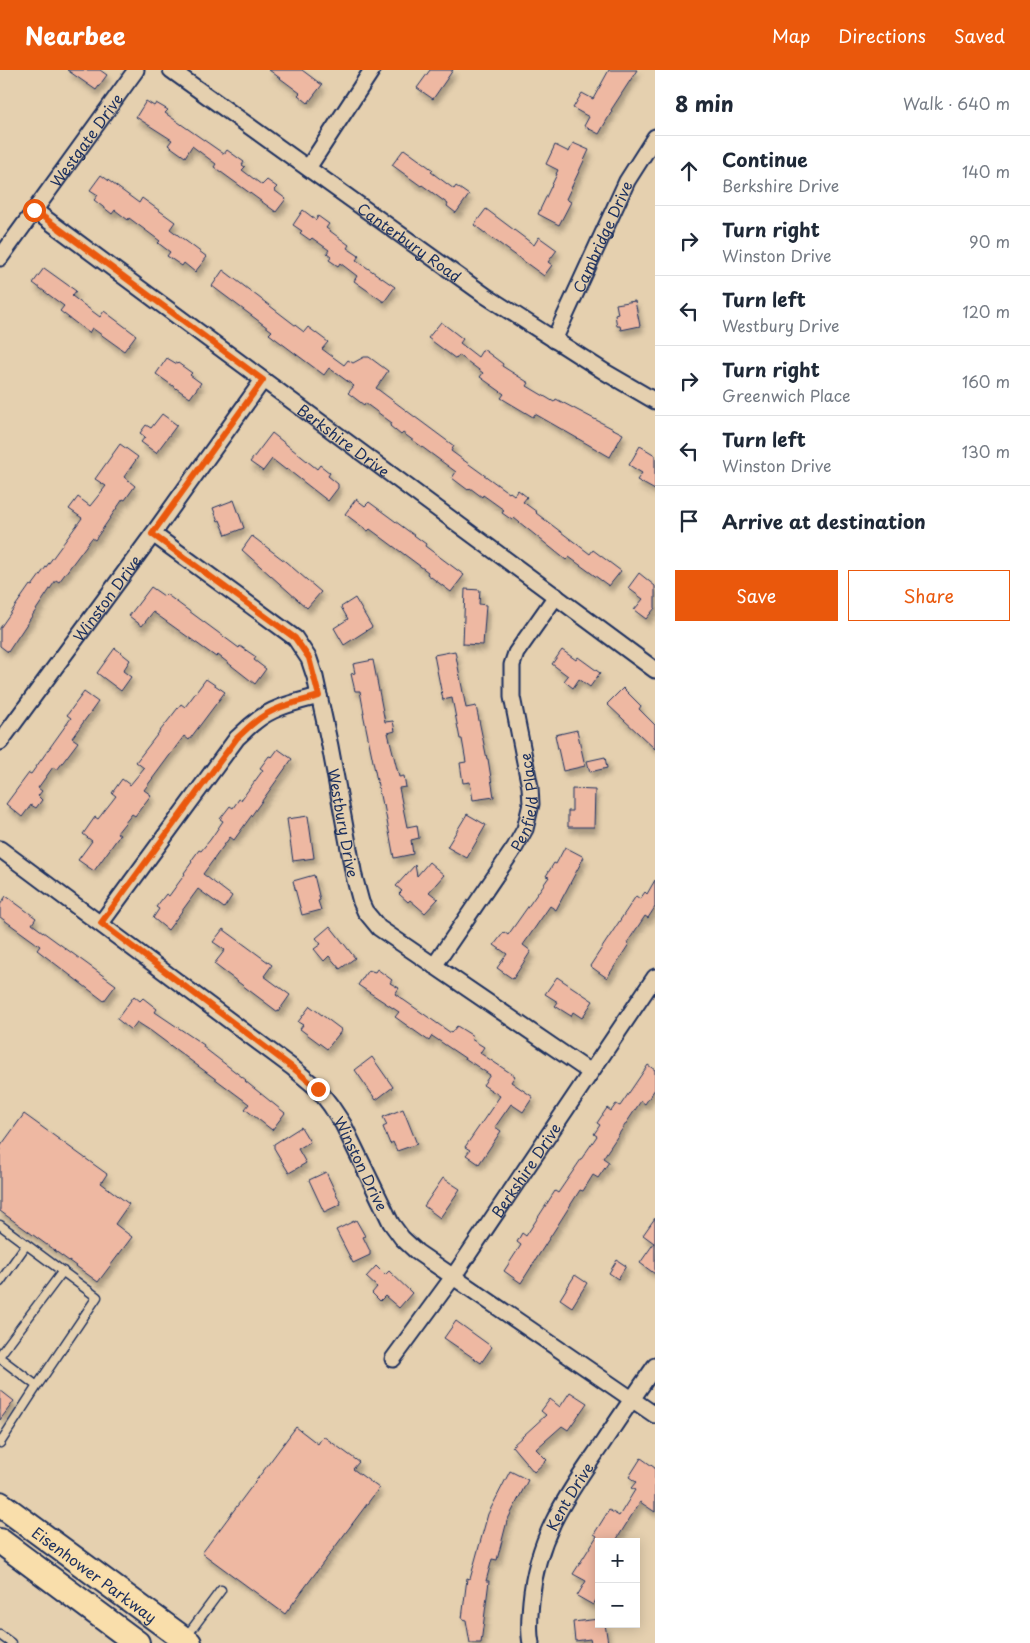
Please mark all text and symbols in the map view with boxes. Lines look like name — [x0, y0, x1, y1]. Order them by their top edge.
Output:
text: Nearbee — [25, 17, 126, 53]
text: Map — [772, 22, 810, 49]
text: Directions — [838, 22, 926, 49]
text: Saved — [954, 22, 1005, 49]
text: 8 min — [675, 87, 734, 119]
street label: Westgate Drive — [44, 88, 127, 191]
text: Walk · 640 m — [903, 91, 1010, 115]
text: Continue — [722, 145, 808, 173]
icon: ahead — [675, 157, 703, 185]
text: 140 m — [962, 159, 1010, 183]
text: Berkshire Drive — [722, 173, 839, 197]
street label: Cambridge Drive — [566, 177, 637, 296]
street label: Canterbury Road — [353, 196, 467, 287]
route start — [23, 199, 46, 222]
text: Turn right — [722, 215, 820, 243]
icon: right — [675, 227, 703, 255]
text: 90 m — [969, 229, 1010, 253]
text: Winston Drive — [722, 243, 831, 267]
text: Turn left — [722, 285, 806, 313]
icon: left — [675, 297, 703, 325]
text: 120 m — [963, 299, 1010, 323]
text: Westbury Drive — [722, 313, 840, 337]
text: Turn right — [722, 355, 820, 383]
icon: right — [675, 367, 703, 395]
text: 160 m — [962, 369, 1010, 393]
text: Greenwich Place — [722, 383, 851, 407]
street label: Berkshire Drive — [293, 398, 395, 482]
text: Turn left — [722, 425, 806, 453]
icon: left — [675, 437, 703, 465]
text: 130 m — [962, 439, 1010, 463]
text: Winston Drive — [722, 453, 831, 477]
icon: arrive — [675, 507, 703, 535]
text: Arrive at destination — [722, 507, 926, 535]
street label: Winston Drive — [66, 550, 146, 646]
button: Save — [675, 570, 838, 621]
button: Share — [848, 570, 1010, 621]
street label: Penfield Place — [504, 752, 543, 855]
street label: Westbury Drive — [323, 767, 366, 879]
route end — [307, 1078, 330, 1101]
street label: Winston Drive — [329, 1111, 395, 1214]
street label: Berkshire Drive — [485, 1118, 566, 1222]
street label: Kent Drive — [539, 1457, 598, 1534]
street label: Eisenhower Parkway — [28, 1520, 162, 1628]
map controls — [595, 1538, 640, 1628]
button: + — [595, 1538, 640, 1583]
button: − — [595, 1583, 640, 1628]

